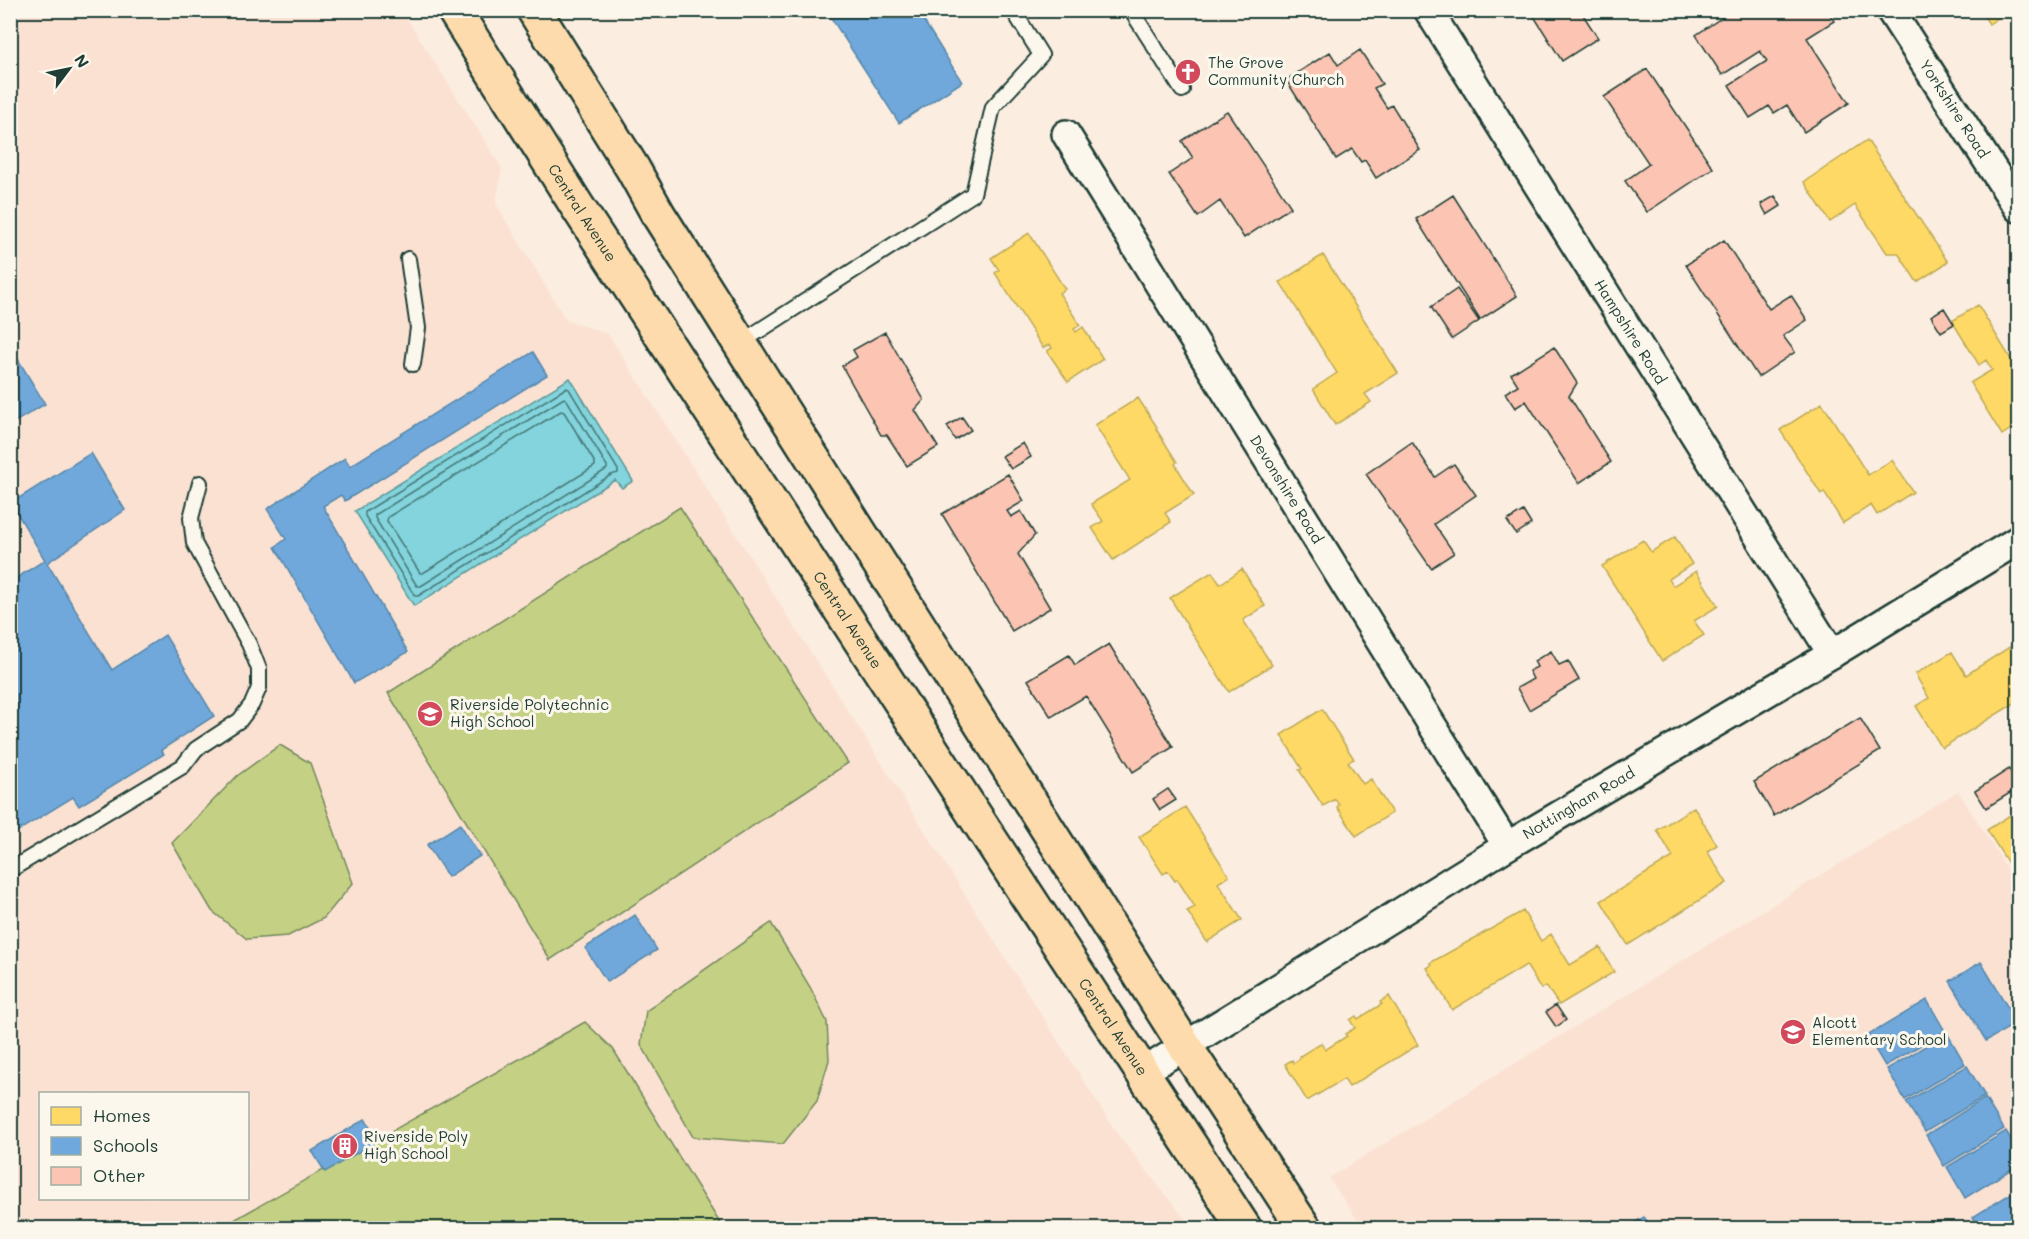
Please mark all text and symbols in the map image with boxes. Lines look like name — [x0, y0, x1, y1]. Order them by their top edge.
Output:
north arrow — [39, 39, 99, 99]
text: N — [70, 50, 94, 72]
place label: The Grove Community Church — [1208, 52, 1344, 89]
street label: Yorkshire Road — [1916, 55, 1994, 162]
church icon: The Grove Community Church — [1173, 57, 1203, 87]
street label: Central Avenue — [544, 160, 622, 265]
street label: Hampshire Road — [1590, 275, 1671, 388]
street label: Devonshire Road — [1246, 431, 1328, 547]
street label: Central Avenue — [809, 567, 887, 672]
place label: Riverside Polytechnic High School — [450, 694, 609, 731]
school or university icon: Riverside Polytechnic High School — [415, 699, 445, 729]
street label: Nottingham Road — [1519, 762, 1638, 844]
street label: Central Avenue — [1075, 974, 1153, 1079]
place label: Alcott Elementary School — [1812, 1012, 1947, 1049]
school or university icon: Alcott Elementary School — [1778, 1017, 1808, 1047]
legend — [39, 1092, 249, 1200]
text: Homes — [93, 1103, 151, 1127]
place label: Riverside Poly High School — [364, 1126, 468, 1163]
building icon: Riverside Poly High School — [330, 1131, 360, 1161]
text: Schools — [93, 1133, 158, 1157]
text: Other — [93, 1163, 146, 1187]

